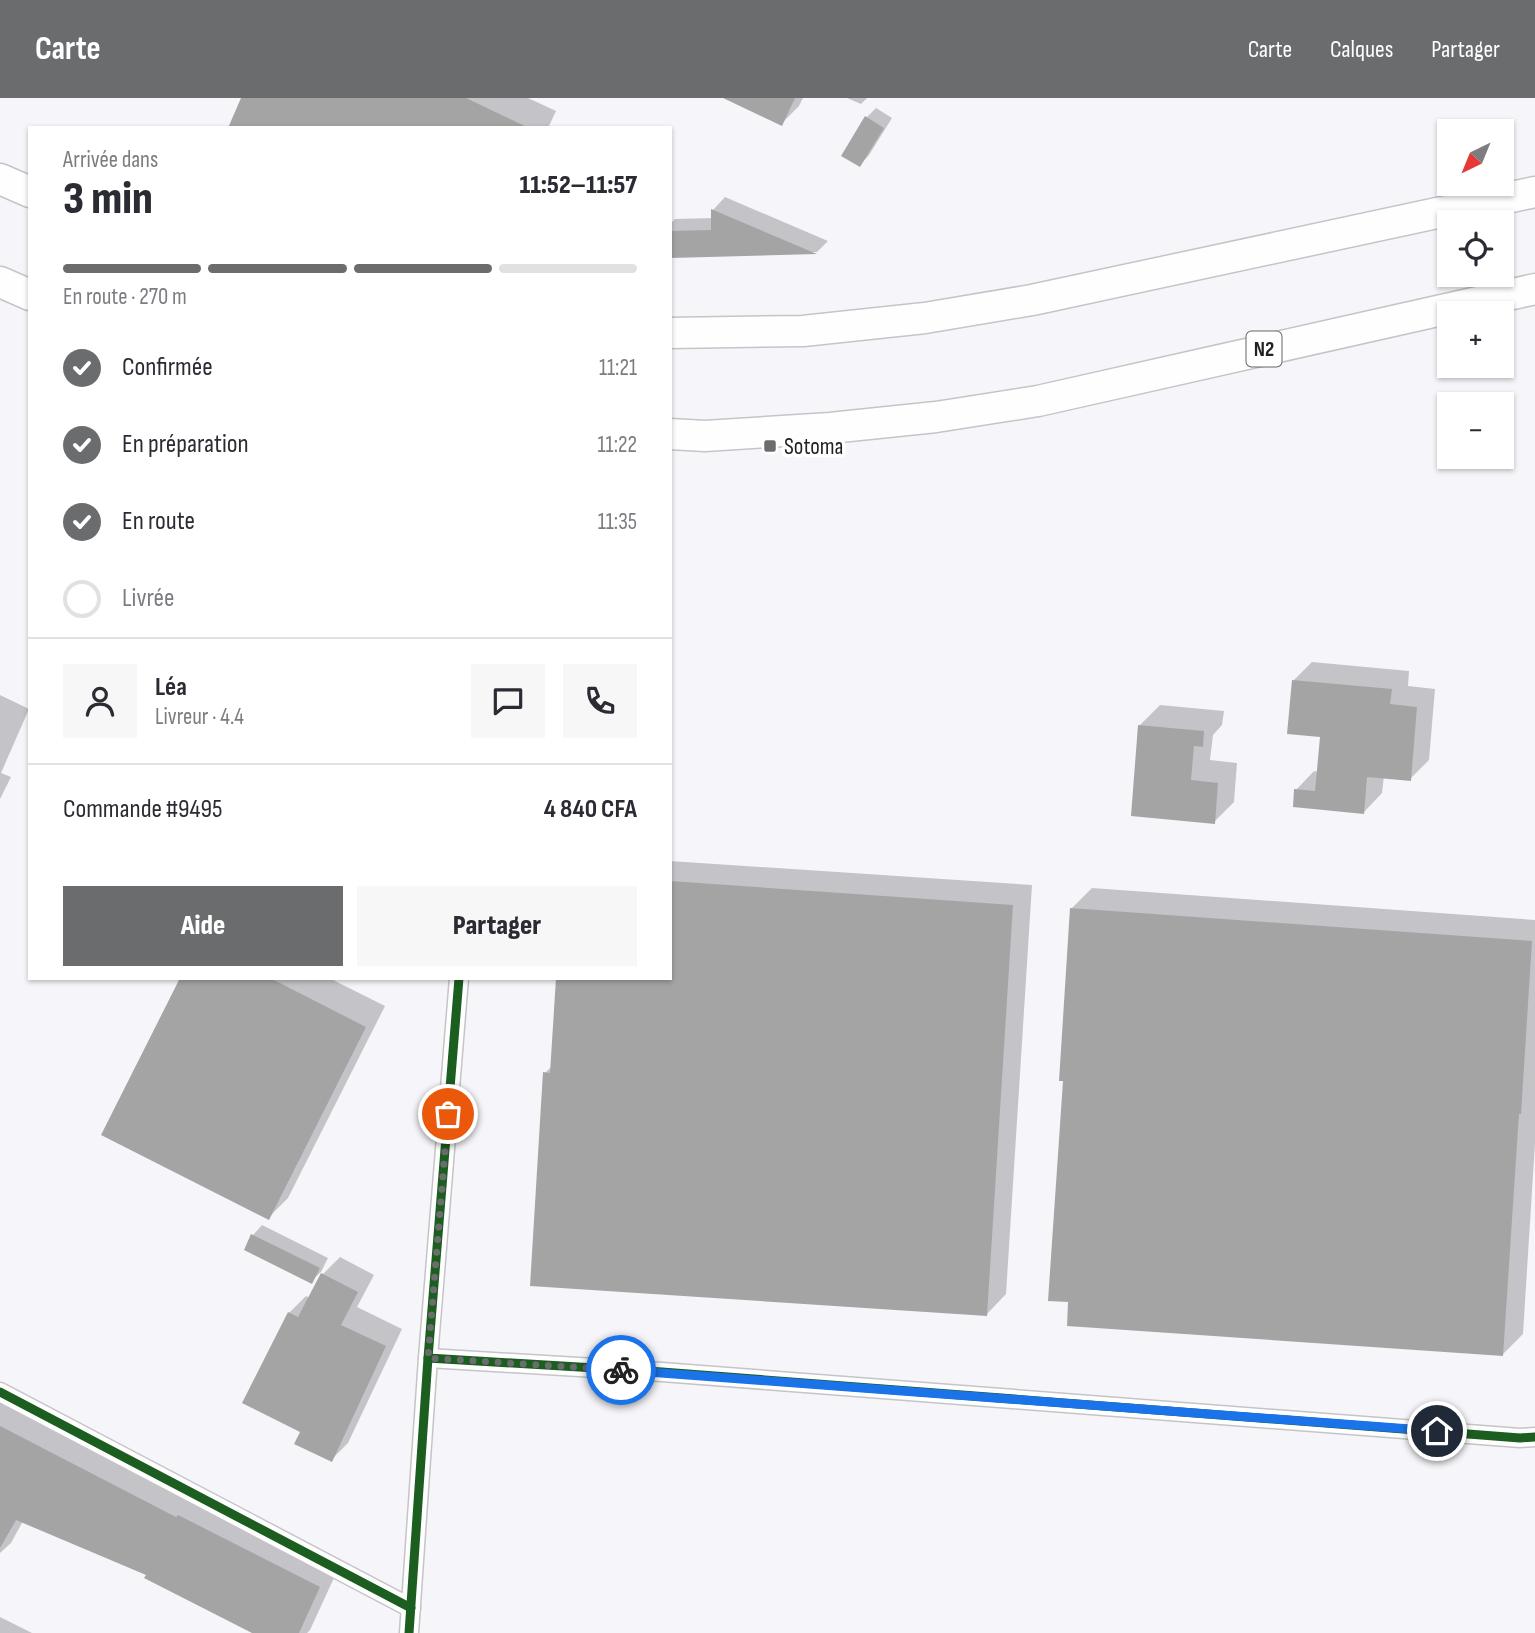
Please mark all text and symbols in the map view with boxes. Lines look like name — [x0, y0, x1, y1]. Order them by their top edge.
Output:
text: Carte — [35, 29, 101, 69]
text: Carte — [1248, 35, 1292, 64]
text: Calques — [1330, 35, 1393, 64]
text: Partager — [1431, 35, 1500, 64]
north arrow — [1437, 119, 1514, 196]
map controls — [1437, 119, 1514, 469]
text: Arrivée dans — [63, 146, 158, 174]
text: 11:52–11:57 — [520, 170, 637, 201]
text: 3 min — [63, 172, 153, 227]
button: locate — [1437, 210, 1514, 287]
text: En route · 270 m — [63, 283, 187, 311]
button: + — [1437, 301, 1514, 378]
road number: N2 — [1246, 331, 1282, 366]
icon: check — [63, 349, 101, 387]
text: Confirmée — [122, 352, 213, 383]
text: 11:21 — [599, 354, 637, 382]
button: − — [1437, 392, 1514, 469]
icon: check — [63, 426, 101, 464]
text: En préparation — [122, 429, 249, 460]
text: 11:22 — [598, 431, 637, 459]
place label: Sotoma — [784, 433, 843, 461]
marker: Sotoma — [762, 438, 778, 454]
icon: check — [63, 503, 101, 541]
text: En route — [122, 506, 195, 537]
text: 11:35 — [598, 508, 637, 536]
text: Livrée — [122, 583, 174, 614]
button: person — [63, 664, 137, 738]
button: chat — [471, 664, 545, 738]
button: phone — [563, 664, 637, 738]
text: Léa — [155, 672, 187, 703]
text: Livreur · 4.4 — [155, 703, 244, 731]
text: Commande #9495 — [63, 794, 222, 825]
text: 4 840 CFA — [544, 794, 637, 825]
button: Aide — [63, 886, 343, 966]
button: Partager — [357, 886, 637, 966]
pin — [418, 1084, 478, 1144]
icon: bag — [429, 1095, 467, 1133]
courier — [586, 1335, 656, 1405]
icon: bike — [602, 1351, 640, 1389]
pin — [1407, 1401, 1467, 1461]
icon: home — [1418, 1412, 1456, 1450]

